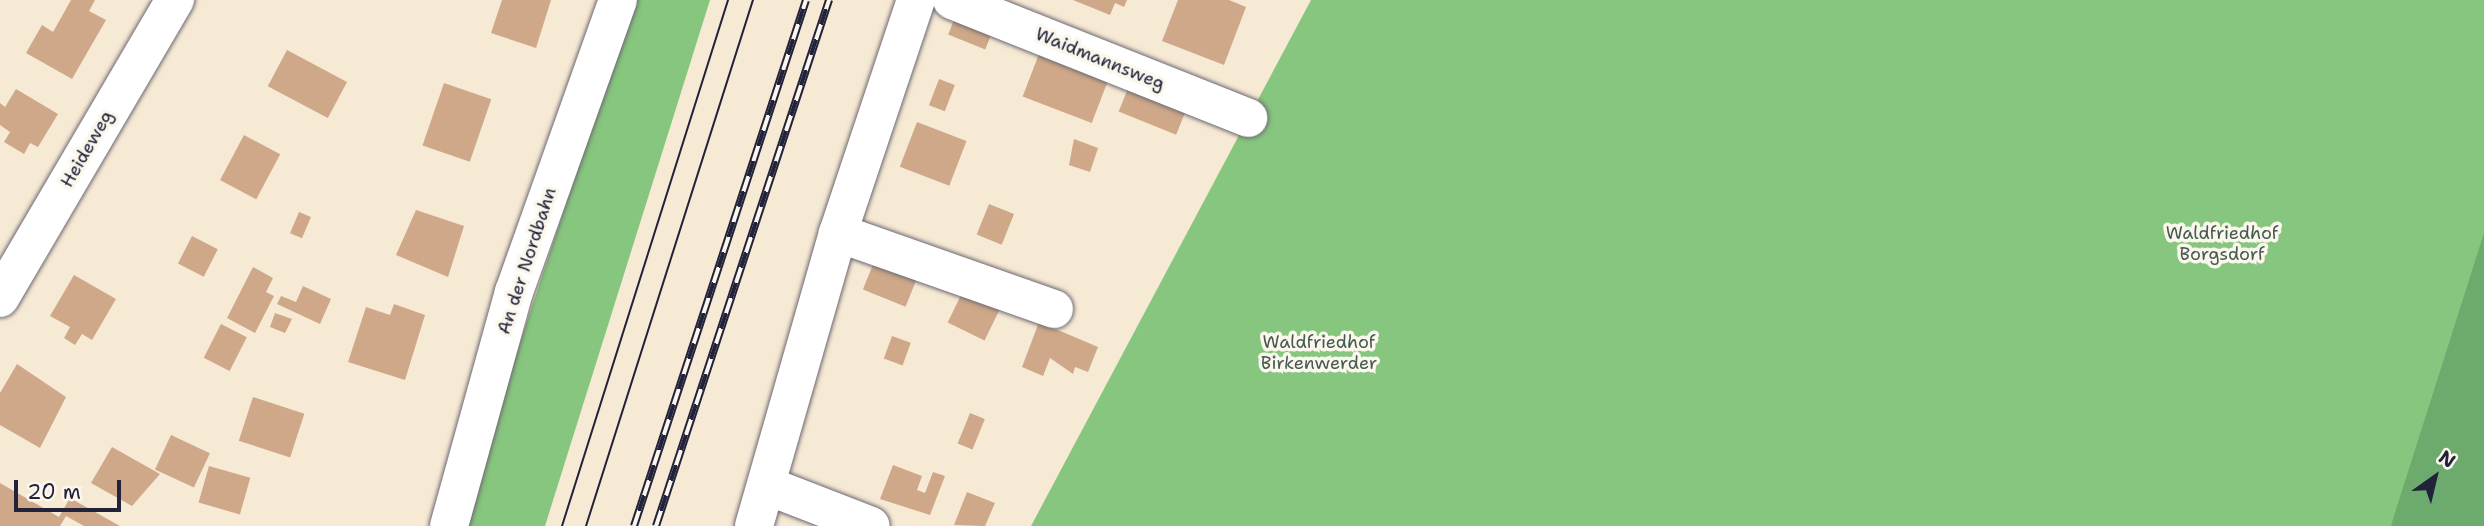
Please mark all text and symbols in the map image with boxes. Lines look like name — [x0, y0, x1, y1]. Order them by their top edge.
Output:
street label: Waidmannsweg — [1032, 23, 1168, 95]
street label: Heideweg — [56, 107, 118, 191]
street label: An der Nordbahn — [493, 185, 561, 337]
park label: Waldfriedhof Borgsdorf — [2166, 223, 2278, 266]
park label: Waldfriedhof Birkenwerder — [1261, 332, 1377, 374]
north arrow — [2400, 442, 2470, 512]
text: N — [2434, 445, 2460, 474]
scale bar — [18, 466, 124, 510]
text: 20 m — [27, 478, 81, 506]

